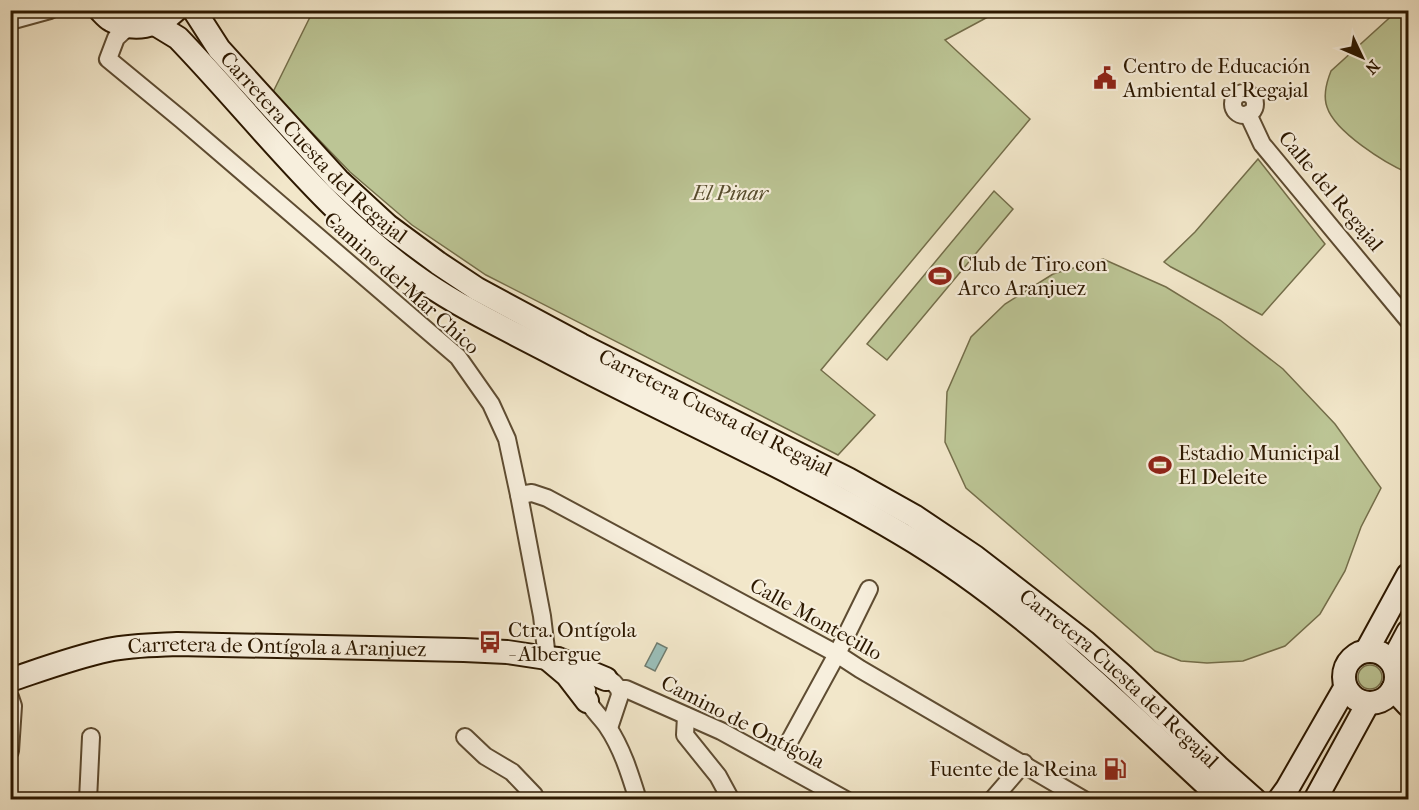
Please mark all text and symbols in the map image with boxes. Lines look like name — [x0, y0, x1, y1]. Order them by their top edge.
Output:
north arrow — [1332, 27, 1392, 87]
street label: Carretera Cuesta del Regajal — [215, 47, 412, 248]
place label: Centro de Educación Ambiental el Regajal — [1122, 54, 1310, 102]
text: N — [1361, 56, 1383, 79]
public building icon: Centro de Educación Ambiental el Regajal — [1092, 65, 1118, 91]
street label: Calle del Regajal — [1274, 126, 1388, 256]
park label: El Pinar — [690, 181, 769, 205]
street label: Camino del Mar Chico — [319, 207, 485, 359]
place label: Club de Tiro con Arco Aranjuez — [957, 252, 1107, 300]
sports icon: Club de Tiro con Arco Aranjuez — [927, 263, 953, 289]
street label: Carretera Cuesta del Regajal — [595, 344, 836, 481]
place label: Estadio Municipal El Deleite — [1178, 441, 1340, 489]
sports icon: Estadio Municipal El Deleite — [1147, 452, 1173, 478]
street label: Calle Montecillo — [746, 573, 886, 665]
street label: Carretera Cuesta del Regajal — [1015, 584, 1224, 773]
place label: Ctra. Ontígola - Albergue — [508, 618, 637, 666]
bus stop icon: Ctra. Ontígola - Albergue — [477, 629, 503, 655]
street label: Carretera de Ontígola a Aranjuez — [127, 632, 427, 661]
street label: Camino de Ontígola — [657, 670, 829, 774]
fuel station icon: Fuente de la Reina — [1102, 756, 1128, 782]
place label: Fuente de la Reina — [929, 757, 1097, 781]

